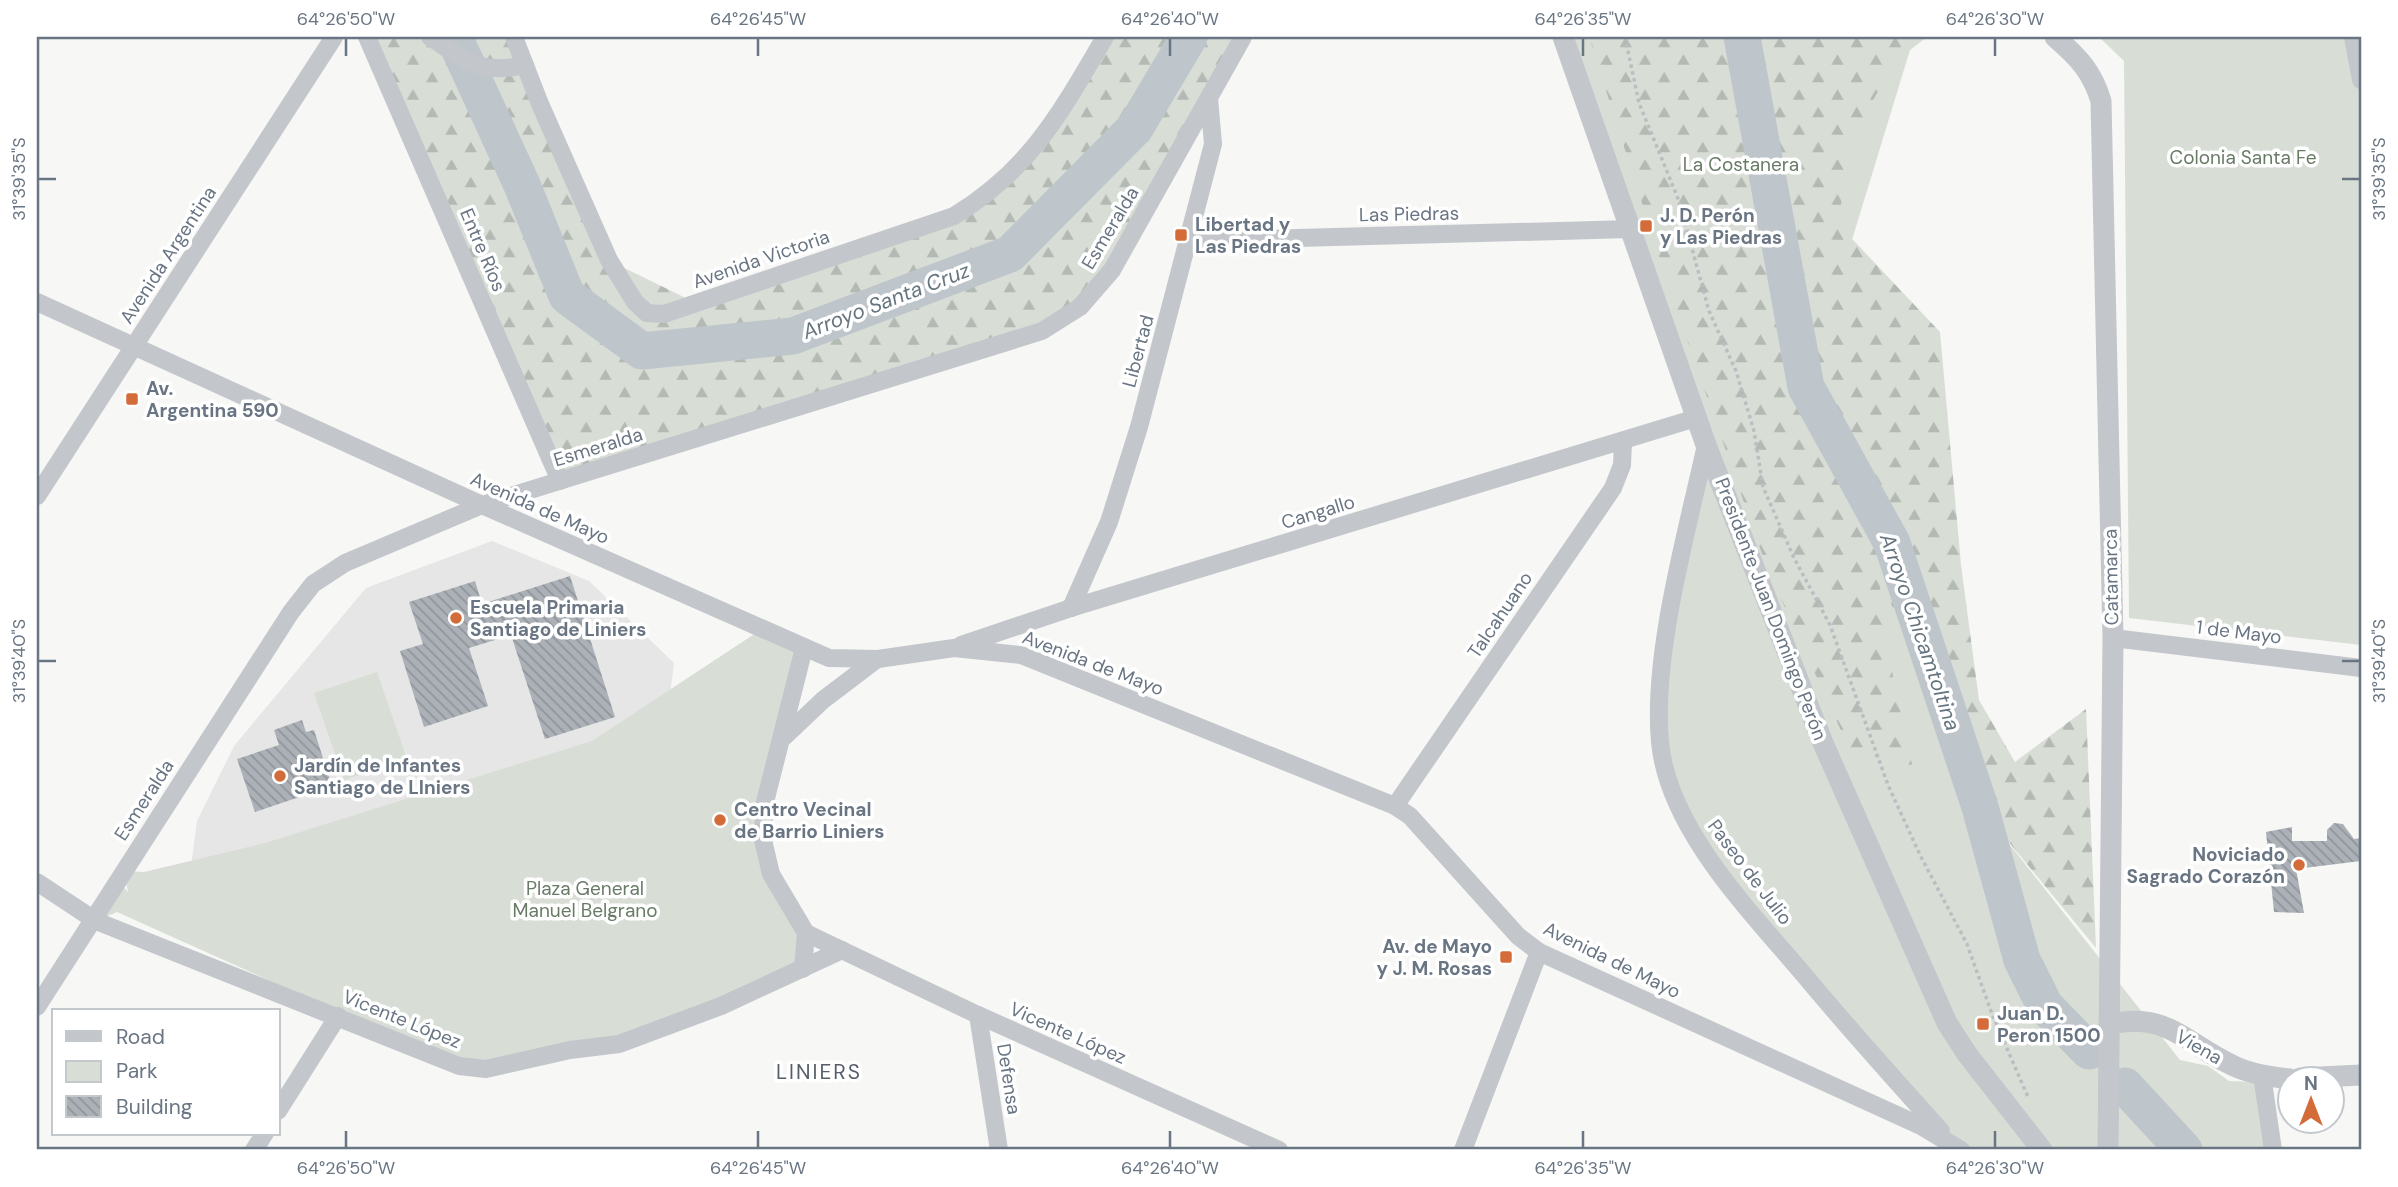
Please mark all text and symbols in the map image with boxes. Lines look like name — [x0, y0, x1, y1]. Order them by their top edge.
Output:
text: 64°26'50"W — [297, 7, 395, 31]
text: 64°26'45"W — [710, 7, 806, 31]
text: 64°26'40"W — [1121, 7, 1219, 31]
text: 64°26'35"W — [1535, 7, 1631, 31]
text: 64°26'30"W — [1946, 7, 2044, 31]
text: 31°39'35"S — [7, 137, 31, 221]
text: 31°39'35"S — [2367, 137, 2391, 221]
park label: Colonia Santa Fe — [2170, 145, 2316, 170]
park label: La Costanera — [1683, 152, 1799, 177]
street label: Avenida Argentina — [114, 181, 222, 329]
street label: Esmeralda — [1076, 182, 1144, 274]
street label: Las Piedras — [1359, 201, 1459, 227]
place label: J. D. Perón y Las Piedras — [1660, 203, 1782, 250]
street label: Entre Ríos — [454, 205, 512, 295]
place label: Libertad y Las Piedras — [1195, 212, 1301, 259]
marker: J. D. Perón y Las Piedras — [1638, 218, 1654, 234]
street label: Avenida Victoria — [689, 224, 833, 294]
marker: Libertad y Las Piedras — [1173, 227, 1189, 243]
water label: Arroyo Santa Cruz — [798, 256, 974, 346]
street label: Libertad — [1116, 312, 1160, 390]
place label: Av. Argentina 590 — [146, 376, 279, 423]
marker: Av. Argentina 590 — [124, 391, 140, 407]
street label: Esmeralda — [550, 422, 646, 472]
street label: Avenida de Mayo — [467, 466, 613, 550]
street label: Presidente Juan Domingo Perón — [1709, 474, 1833, 744]
street label: Cangallo — [1278, 489, 1358, 535]
street label: Catamarca — [2098, 528, 2124, 626]
water label: Arroyo Chicamtoltina — [1873, 529, 1967, 734]
street label: Talcahuano — [1462, 567, 1538, 663]
place label: Escuela Primaria Santiago de Liniers — [470, 595, 646, 642]
marker: Escuela Primaria Santiago de Liniers — [448, 610, 464, 626]
street label: 1 de Mayo — [2195, 614, 2283, 650]
text: 31°39'40"S — [7, 619, 31, 703]
text: 31°39'40"S — [2367, 619, 2391, 703]
street label: Avenida de Mayo — [1019, 625, 1167, 701]
place label: Jardín de Infantes Santiago de LIniers — [294, 753, 470, 800]
street label: Esmeralda — [109, 755, 179, 845]
marker: Jardín de Infantes Santiago de LIniers — [272, 768, 288, 784]
place label: Centro Vecinal de Barrio Liniers — [734, 797, 884, 844]
marker: Centro Vecinal de Barrio Liniers — [712, 812, 728, 828]
street label: Paseo de Julio — [1702, 814, 1798, 930]
place label: Noviciado Sagrado Corazón — [2127, 842, 2285, 889]
marker: Noviciado Sagrado Corazón — [2291, 857, 2307, 873]
park label: Plaza General Manuel Belgrano — [513, 876, 657, 923]
street label: Avenida de Mayo — [1539, 916, 1685, 1004]
place label: Av. de Mayo y J. M. Rosas — [1376, 934, 1492, 981]
marker: Av. de Mayo y J. M. Rosas — [1498, 949, 1514, 965]
street label: Vicente López — [339, 984, 465, 1054]
street label: Vicente López — [1006, 996, 1130, 1070]
place label: Juan D. Peron 1500 — [1997, 1001, 2101, 1048]
legend — [52, 1009, 280, 1134]
marker: Juan D. Peron 1500 — [1975, 1016, 1991, 1032]
text: Road — [116, 1023, 165, 1051]
street label: Viena — [2171, 1024, 2227, 1070]
street label: Defensa — [991, 1042, 1027, 1116]
text: Park — [116, 1057, 158, 1085]
district label: LINIERS — [776, 1058, 862, 1086]
north arrow — [2276, 1064, 2346, 1134]
text: N — [2304, 1071, 2318, 1096]
text: Building — [116, 1093, 193, 1121]
text: 64°26'50"W — [297, 1156, 395, 1180]
text: 64°26'45"W — [710, 1156, 806, 1180]
text: 64°26'40"W — [1121, 1156, 1219, 1180]
text: 64°26'35"W — [1535, 1156, 1631, 1180]
text: 64°26'30"W — [1946, 1156, 2044, 1180]

